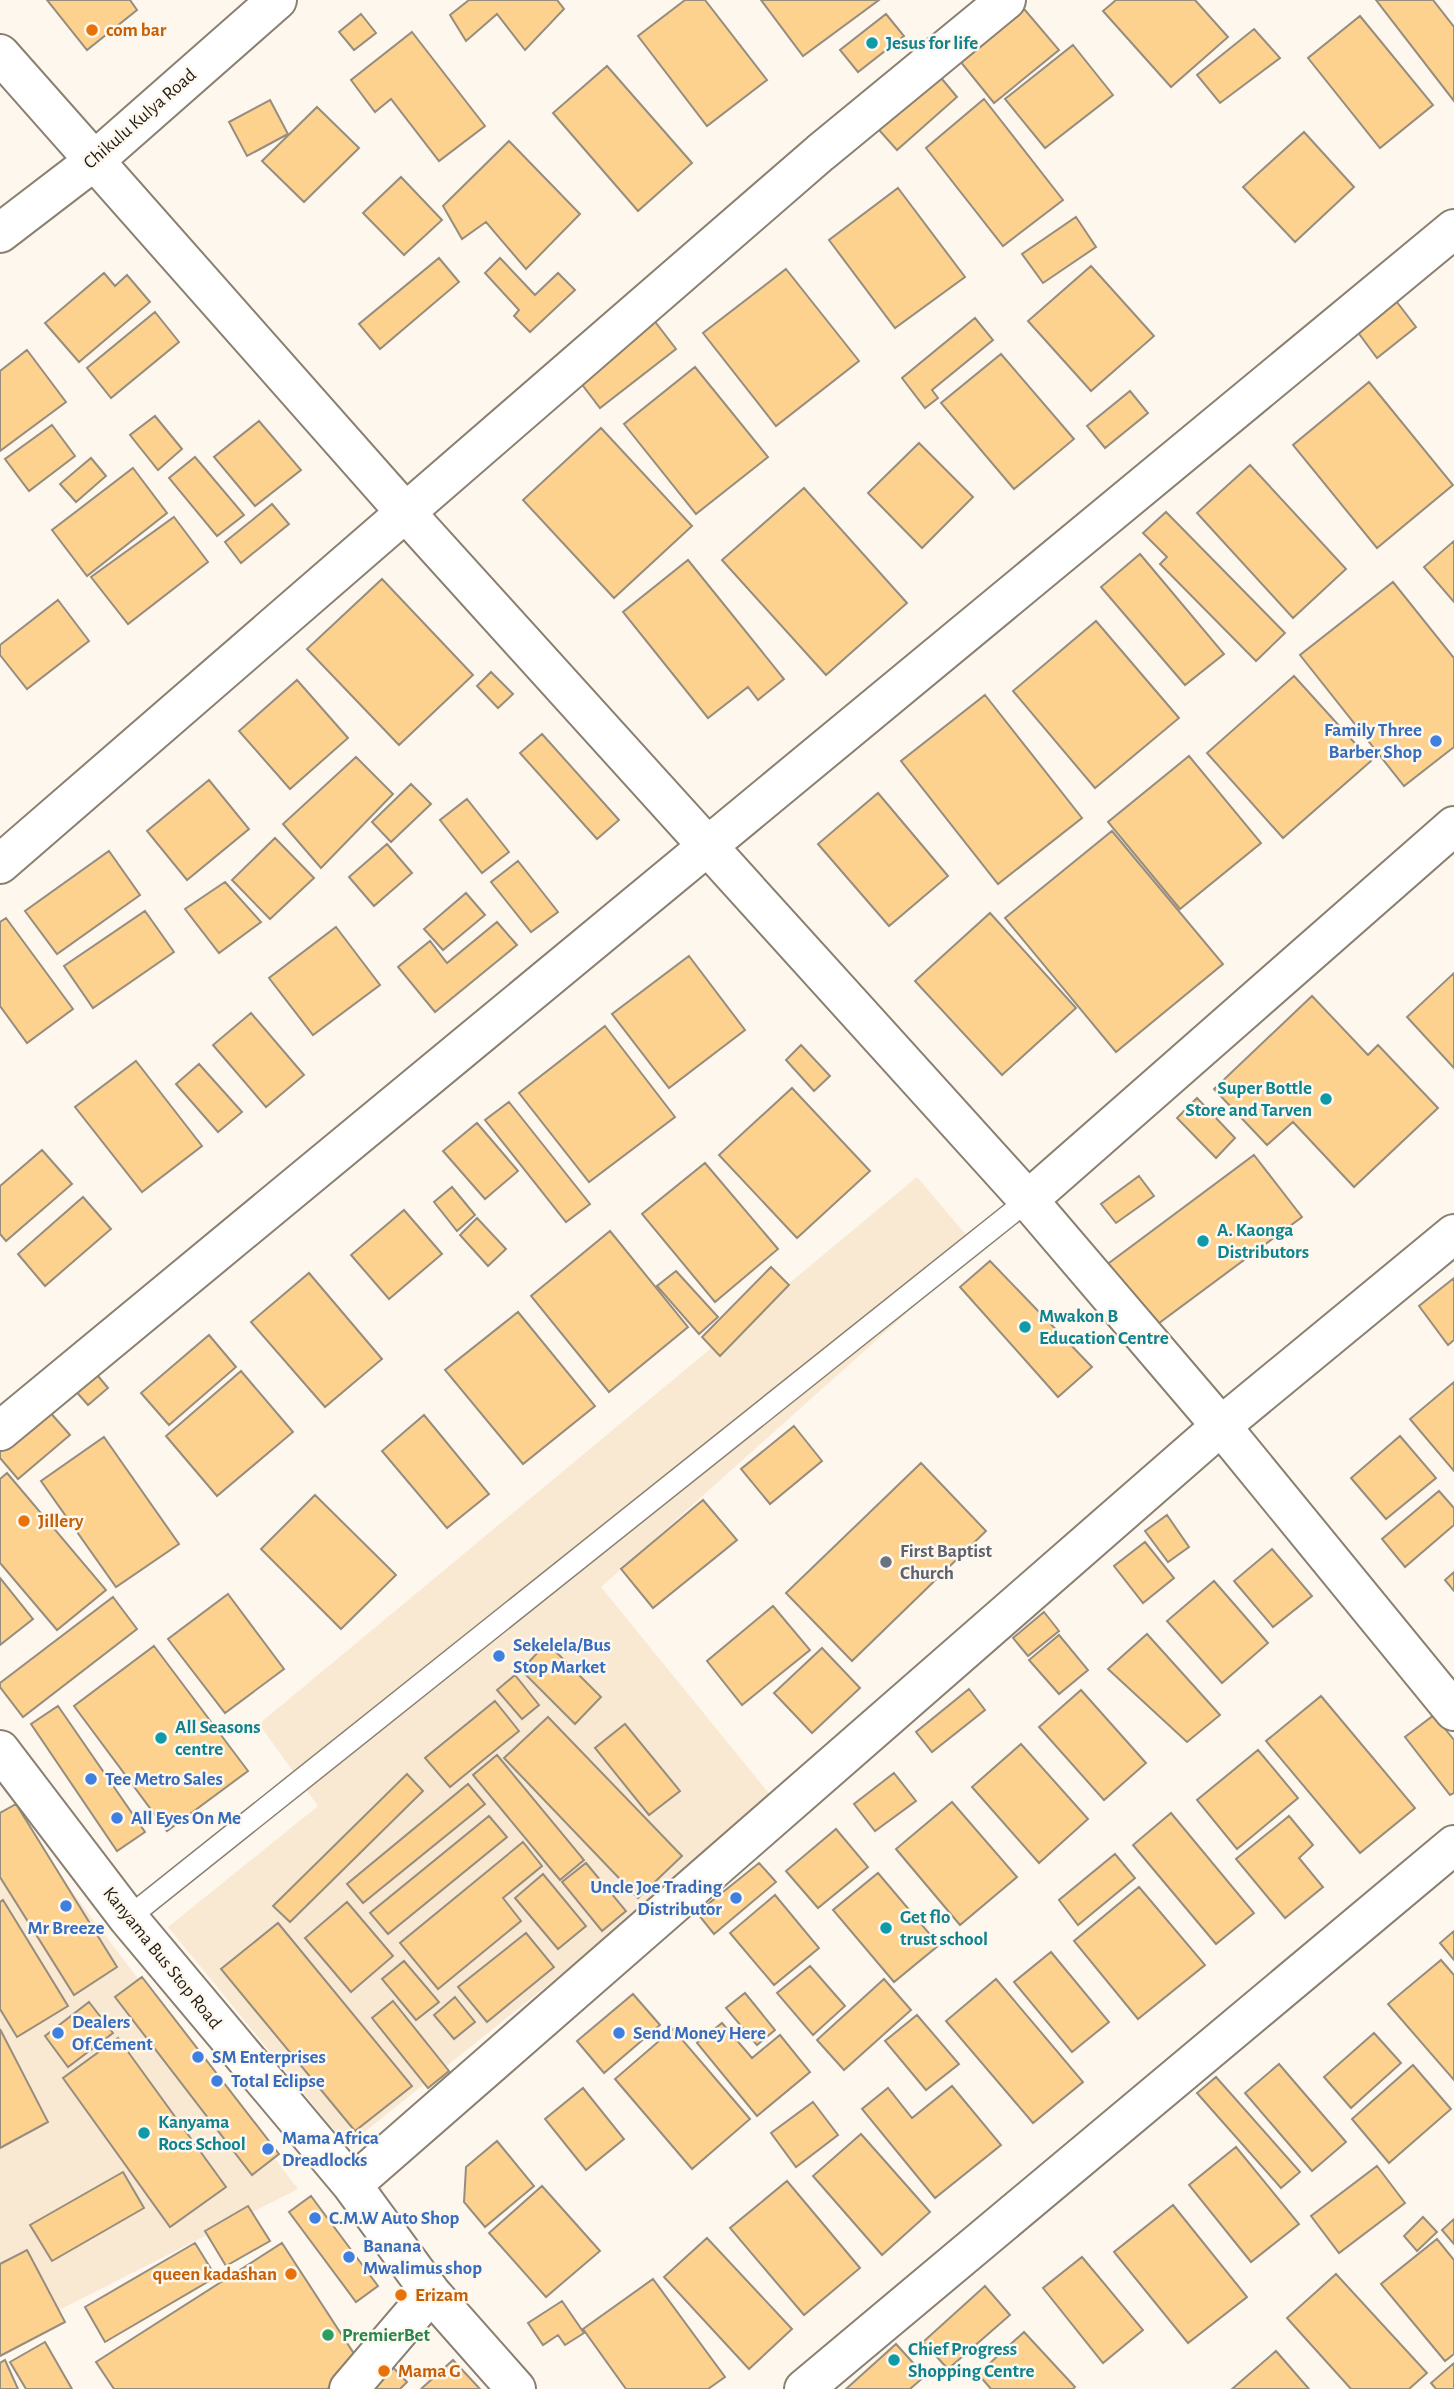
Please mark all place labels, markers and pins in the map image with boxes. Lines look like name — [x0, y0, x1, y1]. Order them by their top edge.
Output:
place label: com bar — [106, 21, 167, 40]
marker: com bar — [84, 22, 100, 38]
place label: Jesus for life — [886, 34, 978, 53]
marker: Jesus for life — [864, 35, 880, 51]
place label: Family Three Barber Shop — [1324, 721, 1422, 762]
marker: Family Three Barber Shop — [1428, 733, 1444, 749]
place label: Super Bottle Store and Tarven — [1185, 1079, 1312, 1120]
marker: Super Bottle Store and Tarven — [1318, 1091, 1334, 1107]
place label: A. Kaonga Distributors — [1217, 1221, 1309, 1262]
marker: A. Kaonga Distributors — [1195, 1233, 1211, 1249]
place label: Mwakon B Education Centre — [1039, 1307, 1169, 1348]
marker: Mwakon B Education Centre — [1017, 1319, 1033, 1335]
place label: Jillery — [38, 1512, 84, 1531]
marker: Jillery — [16, 1513, 32, 1529]
place label: First Baptist Church — [900, 1542, 992, 1583]
marker: First Baptist Church — [878, 1554, 894, 1570]
place label: Sekelela/Bus Stop Market — [513, 1636, 611, 1677]
marker: Sekelela/Bus Stop Market — [491, 1648, 507, 1664]
place label: All Seasons centre — [175, 1718, 261, 1759]
marker: All Seasons centre — [153, 1730, 169, 1746]
place label: Tee Metro Sales — [105, 1770, 223, 1789]
marker: Tee Metro Sales — [83, 1771, 99, 1787]
place label: All Eyes On Me — [131, 1809, 241, 1828]
marker: All Eyes On Me — [109, 1810, 125, 1826]
place label: Uncle Joe Trading Distributor — [590, 1878, 722, 1919]
marker: Uncle Joe Trading Distributor — [728, 1890, 744, 1906]
marker: Mr Breeze — [58, 1898, 74, 1914]
place label: Get flo trust school — [900, 1908, 988, 1949]
place label: Mr Breeze — [28, 1919, 104, 1938]
marker: Get flo trust school — [878, 1920, 894, 1936]
place label: Dealers Of Cement — [72, 2013, 153, 2054]
place label: Send Money Here — [633, 2024, 766, 2043]
marker: Dealers Of Cement — [50, 2025, 66, 2041]
marker: Send Money Here — [611, 2025, 627, 2041]
place label: SM Enterprises — [212, 2048, 326, 2067]
marker: SM Enterprises — [190, 2049, 206, 2065]
place label: Total Eclipse — [231, 2072, 325, 2091]
marker: Total Eclipse — [209, 2073, 225, 2089]
place label: Kanyama Rocs School — [158, 2113, 246, 2154]
marker: Kanyama Rocs School — [136, 2125, 152, 2141]
place label: Mama Africa Dreadlocks — [282, 2129, 379, 2170]
marker: Mama Africa Dreadlocks — [260, 2141, 276, 2157]
place label: C.M.W Auto Shop — [329, 2209, 460, 2228]
marker: C.M.W Auto Shop — [307, 2210, 323, 2226]
place label: Banana Mwalimus shop — [363, 2237, 482, 2278]
marker: Banana Mwalimus shop — [341, 2249, 357, 2265]
place label: queen kadashan — [152, 2265, 277, 2284]
marker: queen kadashan — [283, 2266, 299, 2282]
place label: Erizam — [415, 2286, 468, 2305]
marker: Erizam — [393, 2287, 409, 2303]
place label: PremierBet — [342, 2326, 430, 2345]
marker: PremierBet — [320, 2327, 336, 2343]
place label: Chief Progress Shopping Centre — [908, 2340, 1034, 2381]
marker: Chief Progress Shopping Centre — [886, 2352, 902, 2368]
place label: Mama G — [398, 2362, 461, 2381]
marker: Mama G — [376, 2363, 392, 2379]

